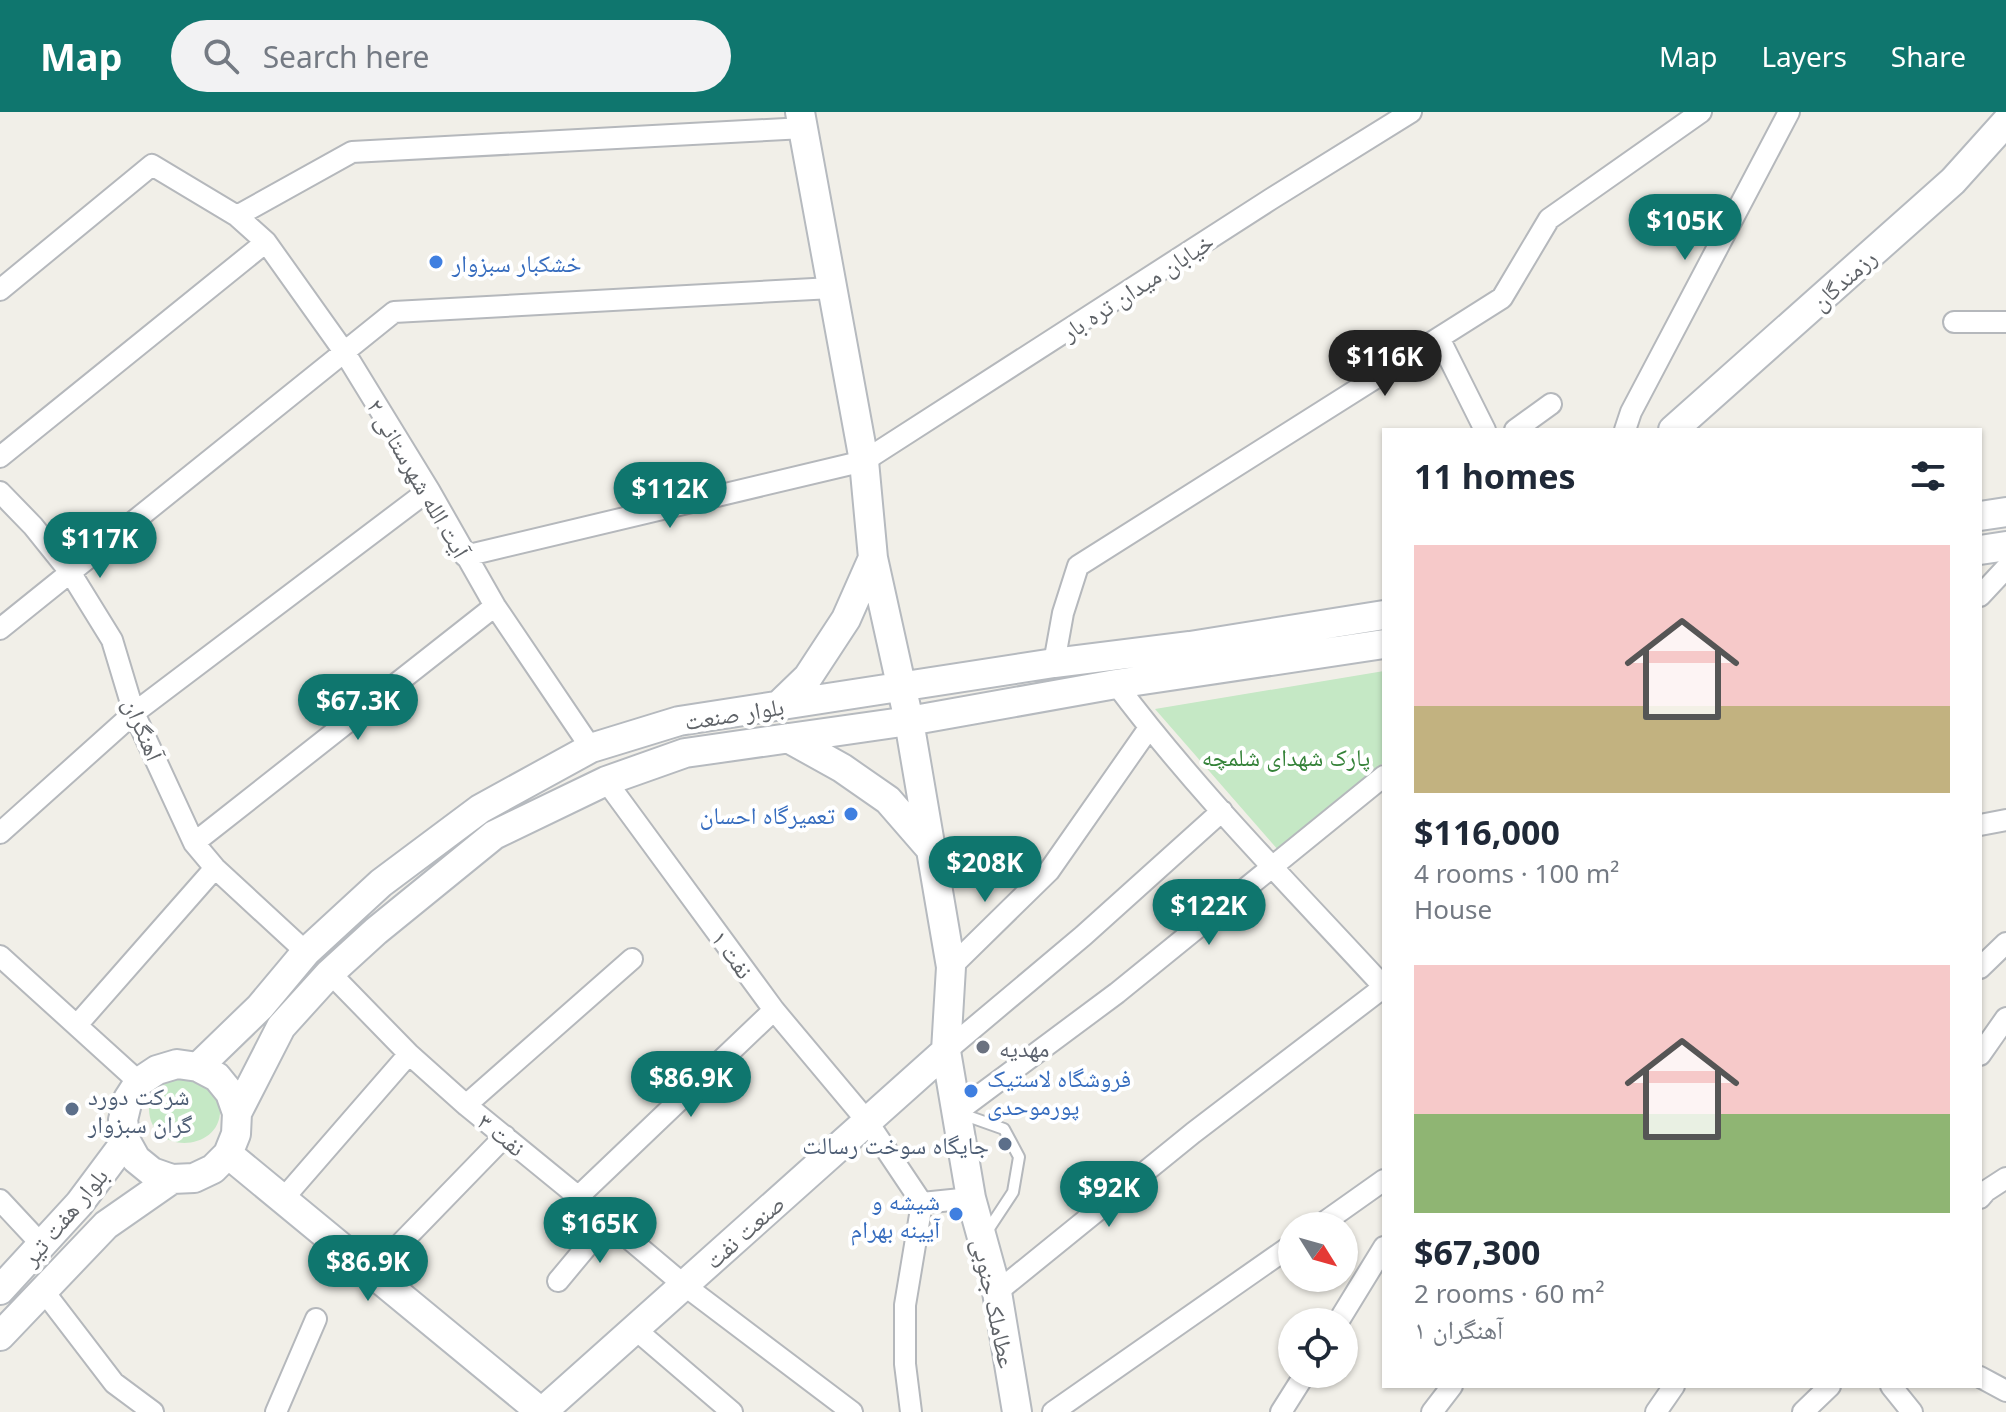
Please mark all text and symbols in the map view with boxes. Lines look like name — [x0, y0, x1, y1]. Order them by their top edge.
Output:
search box — [171, 20, 731, 92]
text: Map — [40, 30, 123, 82]
icon: search — [199, 34, 243, 78]
text: Search here — [263, 36, 430, 77]
text: Map — [1659, 37, 1717, 75]
text: Layers — [1761, 37, 1847, 75]
text: Share — [1891, 37, 1966, 75]
pin: $105K — [1629, 194, 1741, 262]
text: $105K — [1647, 202, 1723, 238]
street label: خیابان میدان تره بار — [1053, 224, 1220, 348]
street label: رزمندگان — [1803, 241, 1883, 317]
place label: خشکبار سبزوار — [451, 246, 581, 279]
marker: خشکبار سبزوار — [427, 253, 445, 271]
pin: $116K — [1329, 330, 1441, 398]
text: $116K — [1347, 338, 1423, 374]
street label: آیت الله شهرستانی ۲ — [360, 392, 478, 564]
text: 11 homes — [1414, 453, 1576, 499]
icon: filters — [1906, 454, 1950, 498]
pin: $112K — [614, 462, 726, 530]
text: $112K — [632, 470, 708, 506]
pin: $117K — [44, 512, 156, 580]
text: $117K — [62, 520, 138, 556]
icon: home — [1610, 597, 1754, 741]
pin: $67.3K — [293, 674, 423, 742]
text: $67.3K — [316, 682, 400, 718]
street label: بلوار صنعت — [682, 689, 786, 737]
street label: آهنگران — [116, 692, 172, 766]
park label: پارک شهدای شلمچه — [1202, 740, 1370, 773]
place label: تعمیرگاه احسان — [699, 798, 835, 831]
marker: تعمیرگاه احسان — [842, 805, 860, 823]
text: $116,000 — [1414, 809, 1560, 855]
pin: $208K — [929, 836, 1041, 904]
text: $208K — [947, 844, 1023, 880]
text: 4 rooms · 100 m² — [1414, 855, 1619, 891]
pin: $122K — [1153, 879, 1265, 947]
text: $122K — [1171, 887, 1247, 923]
text: House — [1414, 891, 1492, 927]
street label: نفت ۱ — [704, 923, 762, 985]
icon: home — [1610, 1017, 1754, 1161]
place label: مهدیه — [999, 1031, 1050, 1064]
marker: مهدیه — [974, 1038, 992, 1056]
pin: $86.9K — [626, 1051, 756, 1119]
text: $86.9K — [649, 1059, 733, 1095]
place label: فروشگاه لاستیک پورموحدی — [987, 1061, 1131, 1122]
place label: شرکت دورد گران سبزوار — [87, 1079, 192, 1140]
marker: فروشگاه لاستیک پورموحدی — [962, 1082, 980, 1100]
marker: شرکت دورد گران سبزوار — [63, 1100, 81, 1118]
street label: نفت ۳ — [471, 1105, 533, 1163]
place label: جایگاه سوخت رسالت — [802, 1128, 989, 1161]
marker: جایگاه سوخت رسالت — [996, 1135, 1014, 1153]
street label: بلوار هفت تیر — [13, 1160, 115, 1273]
pin: $92K — [1062, 1161, 1156, 1229]
text: $92K — [1078, 1169, 1140, 1205]
place label: شیشه و آیینه بهرام — [850, 1184, 941, 1246]
street label: صنعت نفت — [697, 1186, 791, 1276]
pin: $165K — [544, 1197, 656, 1265]
text: $165K — [562, 1205, 638, 1241]
marker: شیشه و آیینه بهرام — [947, 1205, 965, 1223]
north arrow — [1278, 1212, 1358, 1292]
map controls — [1278, 1212, 1358, 1388]
text: $67,300 — [1414, 1229, 1540, 1275]
pin: $86.9K — [303, 1235, 433, 1303]
street label: عطاملک جنوبی — [965, 1235, 1025, 1371]
text: $86.9K — [326, 1243, 410, 1279]
text: 2 rooms · 60 m² — [1414, 1275, 1604, 1311]
button: locate — [1278, 1308, 1358, 1388]
text: آهنگران ۱ — [1414, 1311, 1503, 1347]

